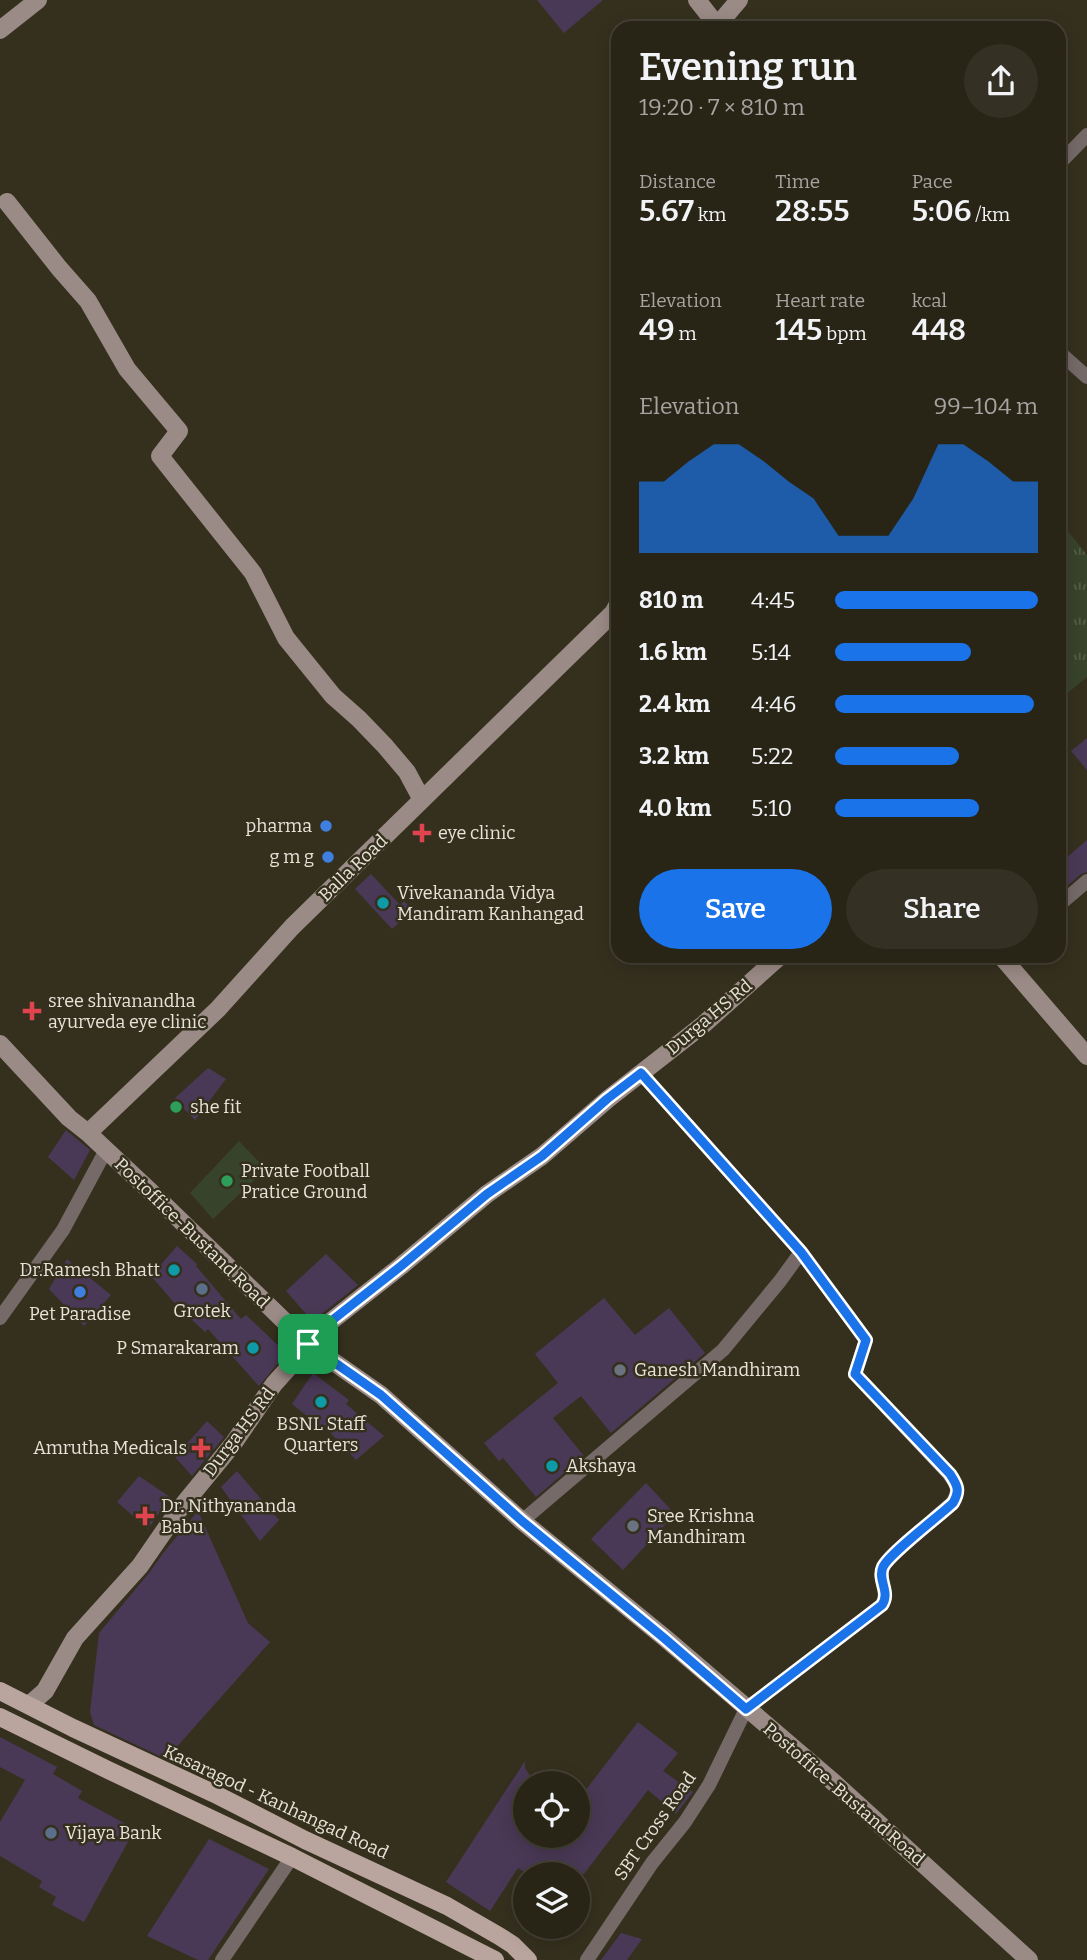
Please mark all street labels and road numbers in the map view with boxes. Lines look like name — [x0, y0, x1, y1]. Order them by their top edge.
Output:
street label: Balla Road — [314, 830, 392, 906]
street label: Durga HS Rd — [662, 975, 757, 1059]
street label: Postoffice-Bustand Road — [110, 1153, 274, 1313]
street label: Durga HS Rd — [199, 1383, 280, 1481]
street label: Postoffice-Bustand Road — [759, 1718, 929, 1870]
street label: Kasaragod - Kanhangad Road — [160, 1740, 392, 1864]
street label: SBT Cross Road — [609, 1767, 701, 1885]

